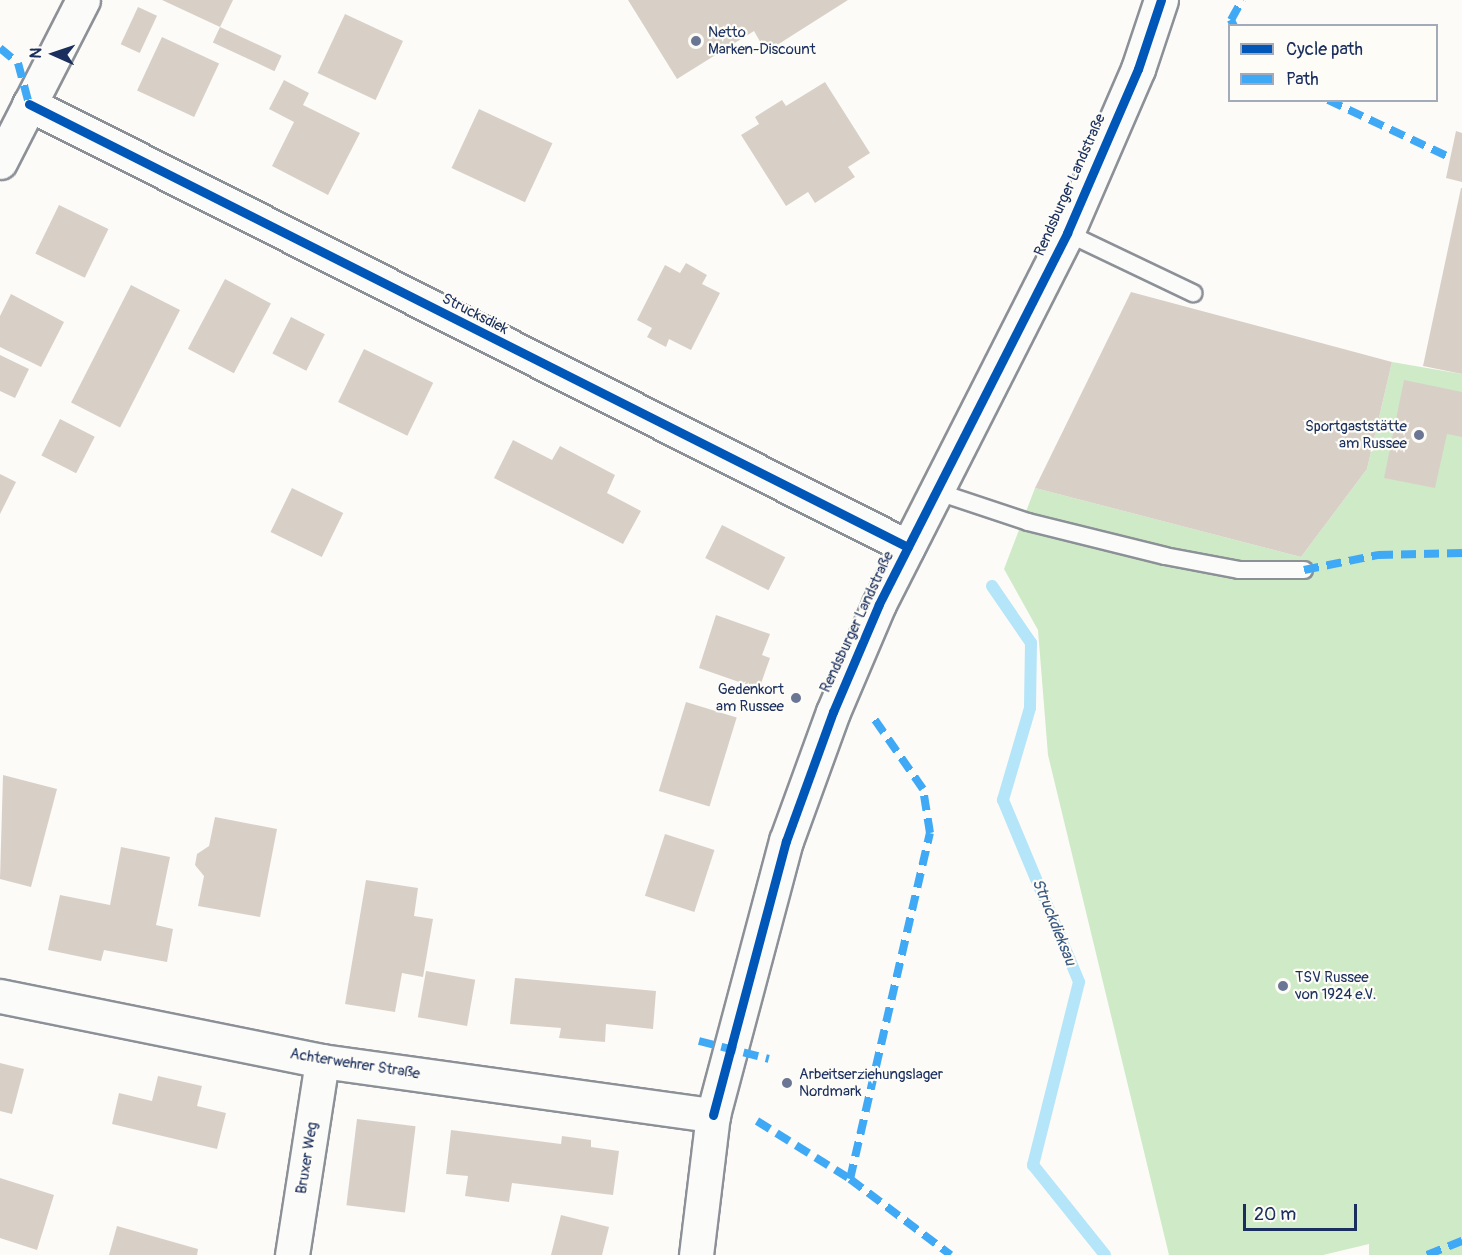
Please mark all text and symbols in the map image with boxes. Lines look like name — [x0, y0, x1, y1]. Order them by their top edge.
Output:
place label: Netto Marken-Discount — [708, 23, 816, 58]
north arrow — [24, 24, 84, 84]
legend — [1228, 24, 1438, 102]
marker: Netto Marken-Discount — [689, 34, 703, 48]
text: Cycle path — [1286, 38, 1363, 61]
text: N — [26, 47, 46, 59]
text: Path — [1286, 68, 1319, 91]
street label: Rendsburger Landstraße — [1031, 111, 1109, 259]
street label: Strucksdiek — [439, 290, 511, 338]
place label: Sportgaststätte am Russee — [1305, 417, 1407, 452]
marker: Sportgaststätte am Russee — [1412, 428, 1426, 442]
street label: Rendsburger Landstraße — [816, 549, 898, 695]
place label: Gedenkort am Russee — [716, 680, 784, 715]
marker: Gedenkort am Russee — [789, 691, 803, 705]
water label: Struckdieksau — [1028, 876, 1080, 968]
place label: TSV Russee von 1924 e.V. — [1295, 968, 1376, 1003]
marker: TSV Russee von 1924 e.V. — [1276, 979, 1290, 993]
street label: Achterwehrer Straße — [289, 1045, 421, 1083]
place label: Arbeitserziehungslager Nordmark — [799, 1065, 943, 1100]
marker: Arbeitserziehungslager Nordmark — [780, 1076, 794, 1090]
street label: Bruxer Weg — [292, 1121, 322, 1195]
scale bar — [1246, 1192, 1360, 1230]
text: 20 m — [1254, 1203, 1296, 1226]

